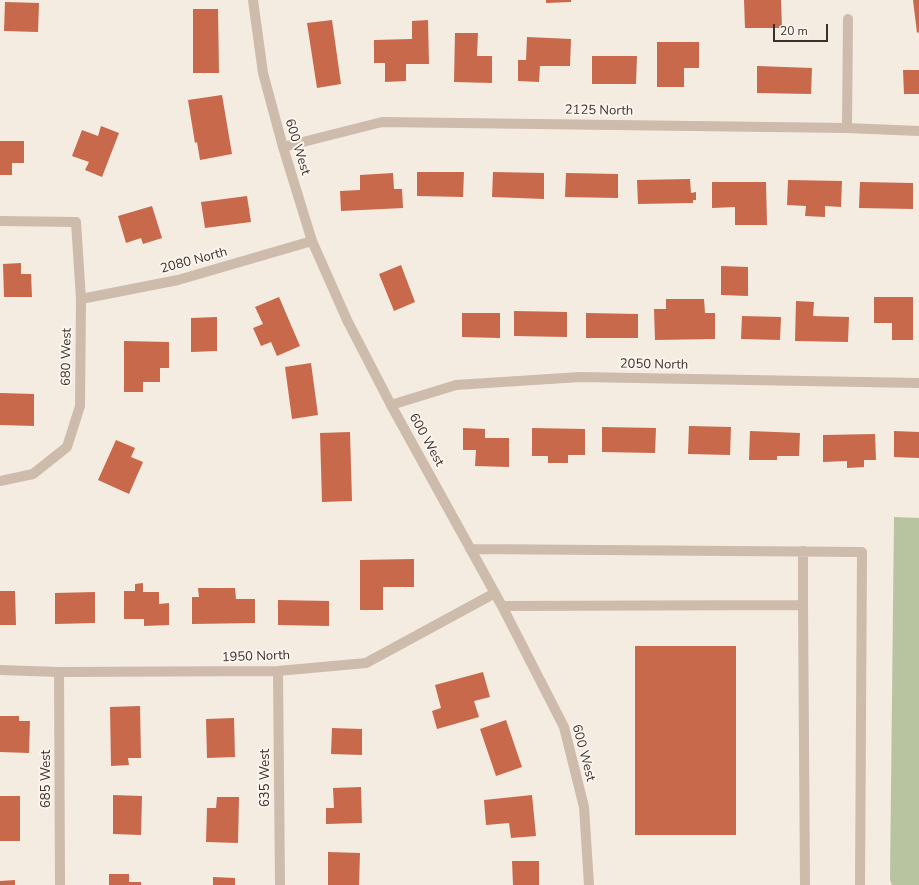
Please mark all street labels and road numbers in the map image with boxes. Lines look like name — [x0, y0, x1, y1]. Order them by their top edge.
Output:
street label: 2125 North — [565, 103, 633, 119]
street label: 600 West — [281, 117, 313, 177]
street label: 2080 North — [159, 245, 229, 277]
street label: 680 West — [59, 328, 75, 386]
street label: 2050 North — [620, 357, 688, 373]
street label: 600 West — [405, 411, 447, 469]
street label: 1950 North — [222, 648, 290, 666]
street label: 600 West — [568, 723, 598, 783]
street label: 635 West — [258, 749, 274, 807]
street label: 685 West — [39, 750, 55, 808]

